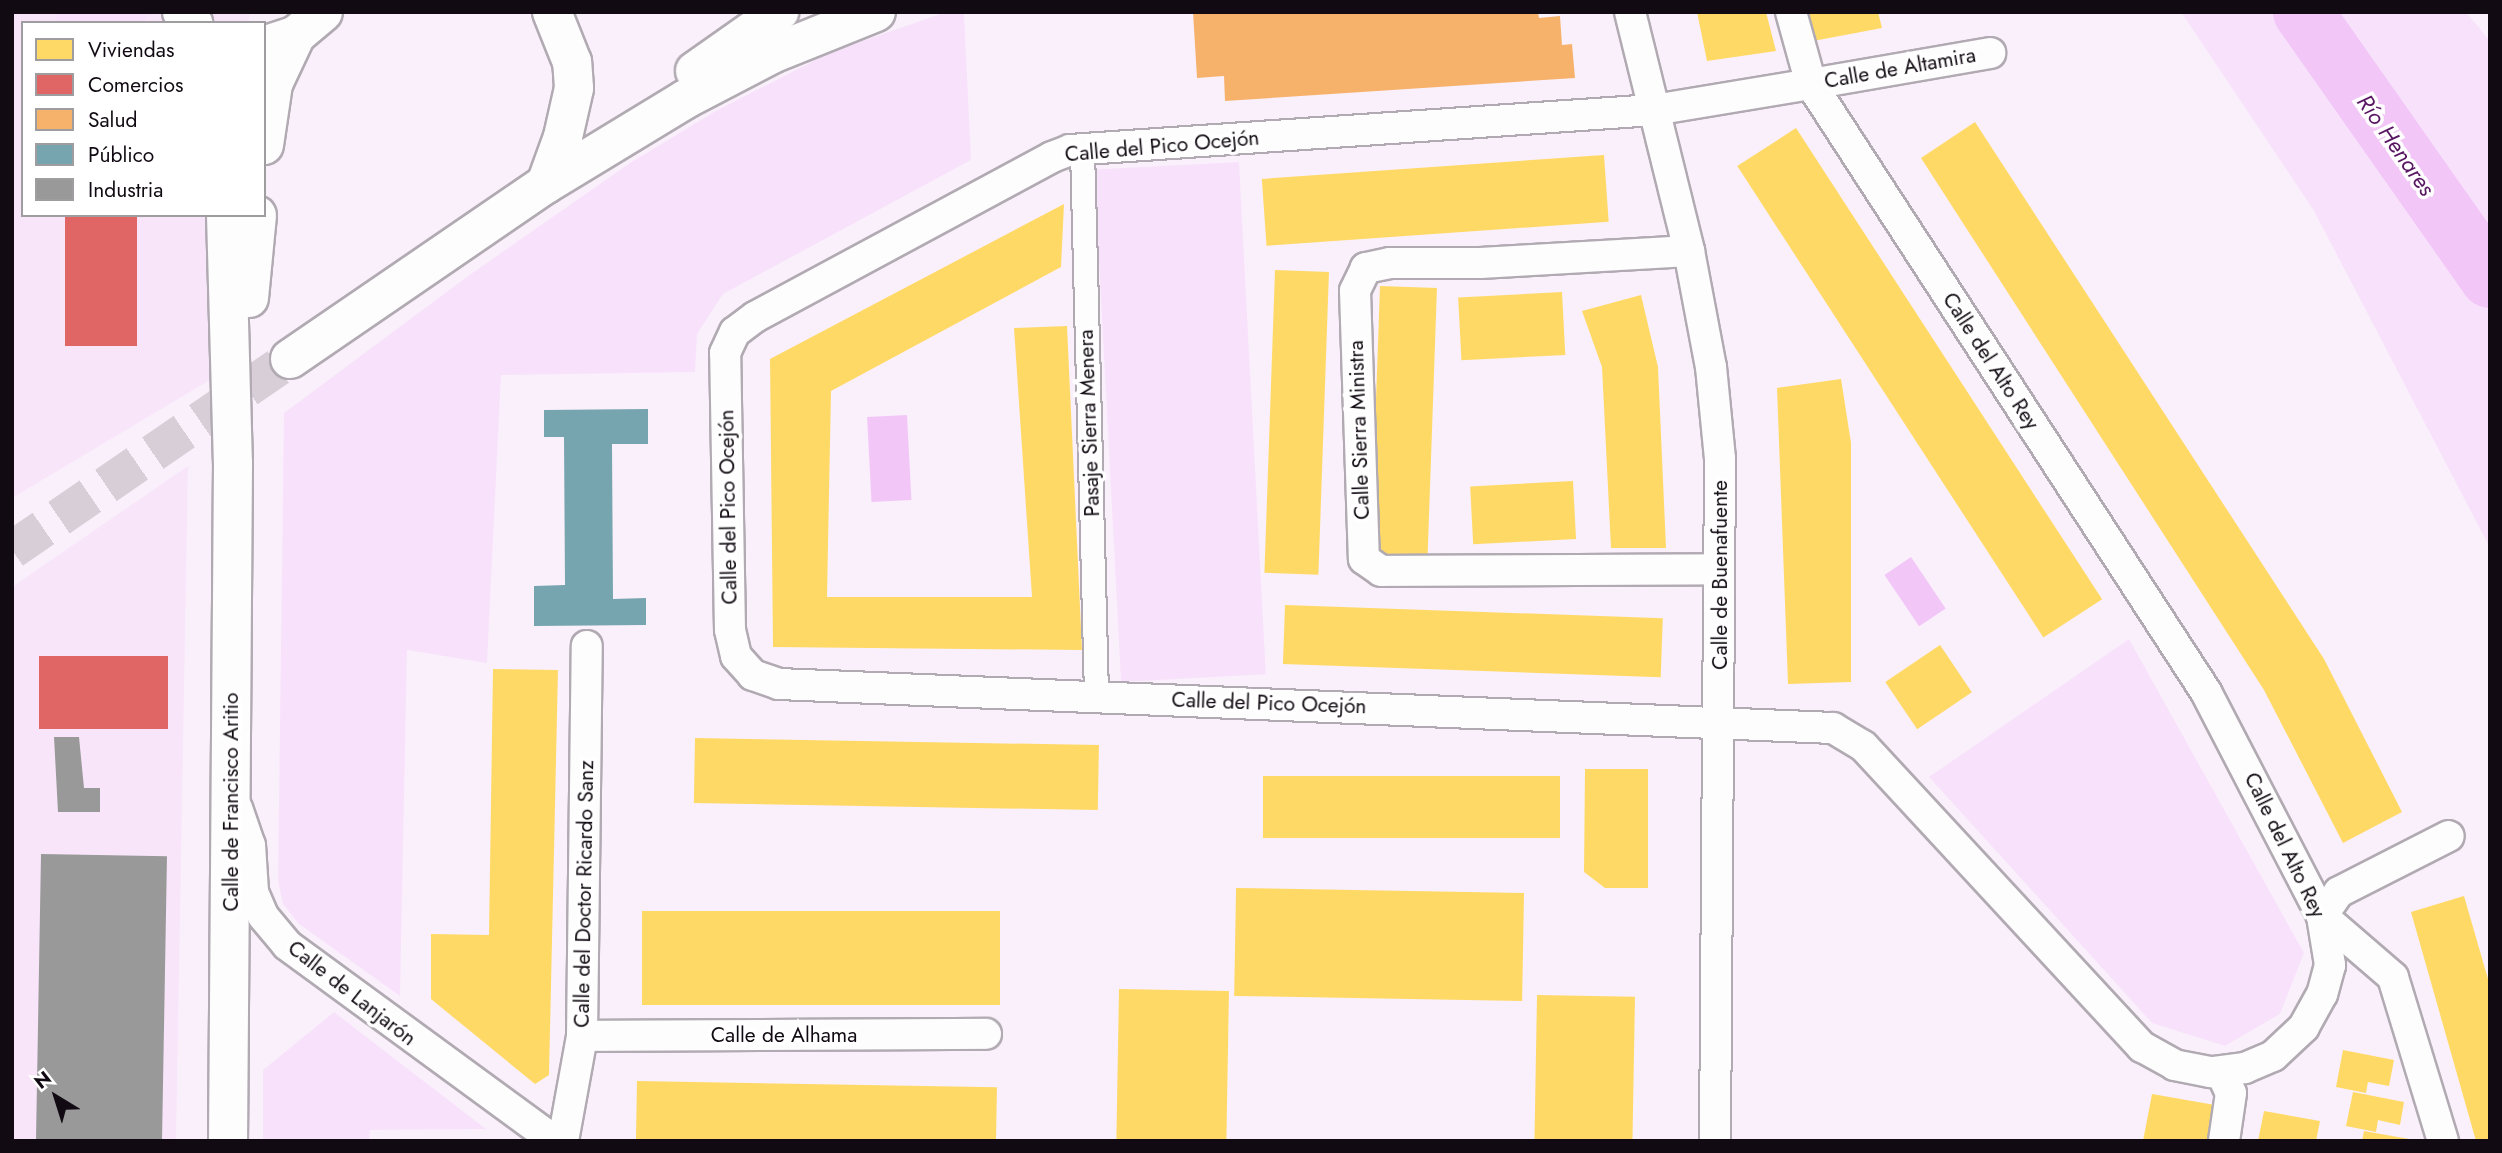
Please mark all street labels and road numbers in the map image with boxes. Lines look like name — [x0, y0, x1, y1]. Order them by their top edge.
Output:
street label: Calle de Altamira — [1822, 42, 1978, 94]
street label: Calle del Pico Ocejón — [1064, 125, 1260, 167]
street label: Calle del Alto Rey — [1937, 288, 2045, 434]
street label: Pasaje Sierra Menera — [1073, 329, 1105, 517]
street label: Calle Sierra Ministra — [1343, 340, 1375, 520]
street label: Calle del Pico Ocejón — [714, 409, 742, 605]
street label: Calle de Buenafuente — [1707, 480, 1733, 670]
street label: Calle del Pico Ocejón — [1171, 687, 1367, 719]
street label: Calle de Francisco Aritio — [218, 692, 244, 912]
street label: Calle del Doctor Ricardo Sanz — [569, 760, 599, 1028]
street label: Calle del Alto Rey — [2239, 768, 2331, 922]
street label: Calle de Lanjarón — [283, 935, 421, 1051]
street label: Calle de Alhama — [711, 1022, 857, 1048]

